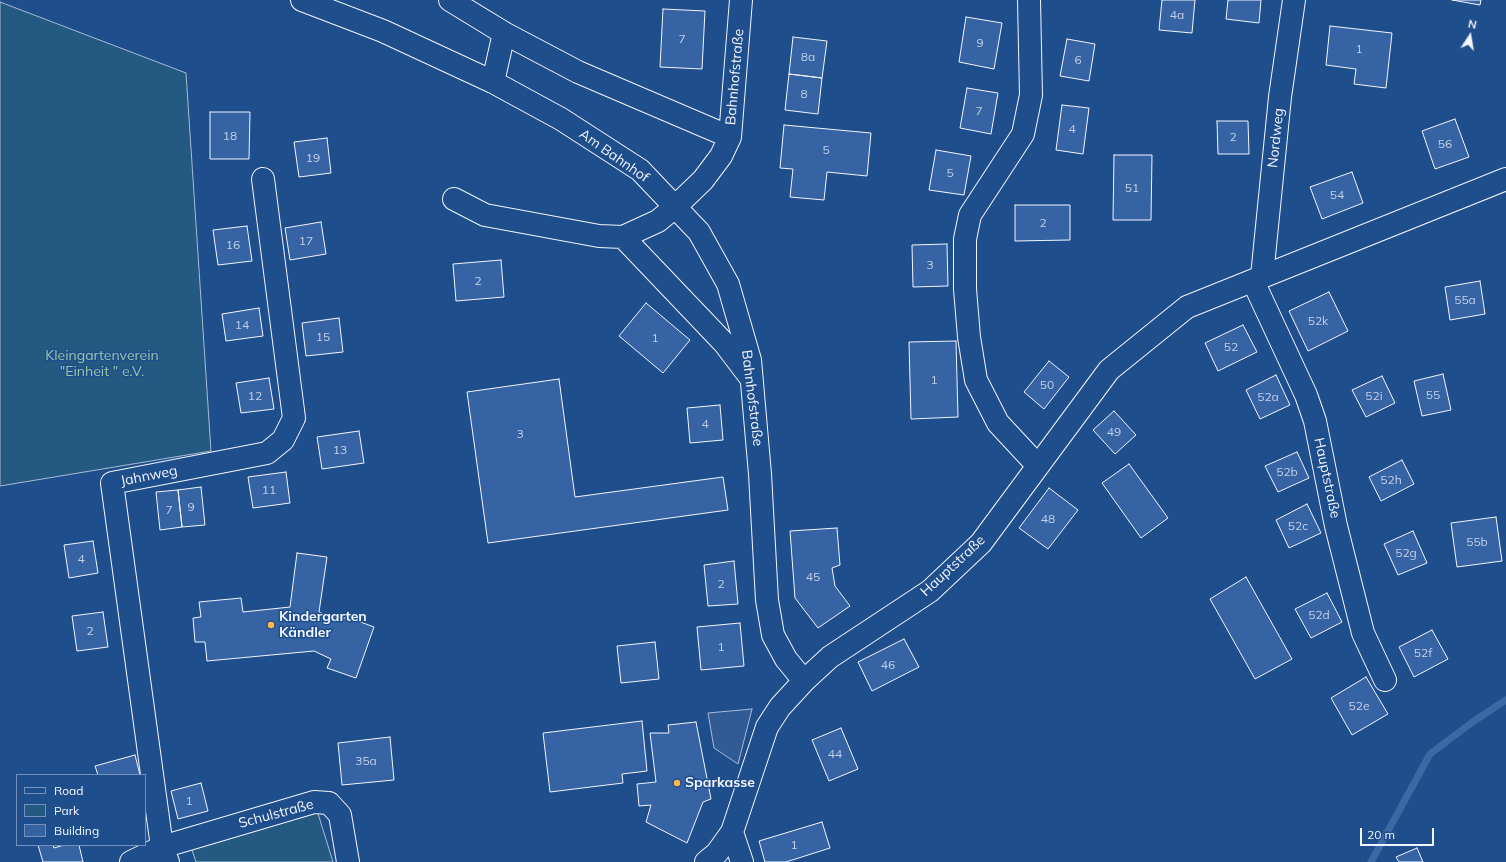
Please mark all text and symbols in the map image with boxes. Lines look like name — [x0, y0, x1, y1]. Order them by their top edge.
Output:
house number: 4a — [1170, 8, 1184, 22]
north arrow — [1450, 16, 1490, 56]
text: N — [1467, 17, 1478, 32]
street label: Bahnhofstraße — [722, 28, 748, 126]
house number: 7 — [678, 32, 686, 46]
house number: 9 — [976, 36, 984, 50]
house number: 1 — [1355, 42, 1363, 56]
house number: 8a — [801, 50, 815, 64]
house number: 6 — [1074, 53, 1082, 67]
house number: 8 — [800, 87, 808, 101]
house number: 7 — [975, 104, 983, 118]
street label: Nordweg — [1265, 107, 1287, 169]
house number: 4 — [1068, 122, 1076, 136]
street label: Am Bahnhof — [576, 126, 652, 186]
house number: 18 — [223, 129, 237, 143]
house number: 2 — [1229, 130, 1237, 144]
house number: 56 — [1438, 137, 1452, 151]
house number: 5 — [822, 143, 830, 157]
house number: 19 — [306, 151, 320, 165]
house number: 5 — [946, 166, 954, 180]
house number: 51 — [1125, 181, 1139, 195]
house number: 54 — [1330, 188, 1344, 202]
house number: 2 — [1039, 216, 1047, 230]
house number: 17 — [299, 234, 313, 248]
house number: 16 — [226, 238, 240, 252]
house number: 3 — [926, 258, 934, 272]
house number: 2 — [474, 274, 482, 288]
house number: 55a — [1454, 293, 1476, 307]
house number: 52k — [1308, 314, 1328, 328]
house number: 14 — [235, 318, 249, 332]
house number: 15 — [316, 330, 330, 344]
house number: 1 — [651, 331, 659, 345]
house number: 52 — [1224, 340, 1238, 354]
park label: Kleingartenverein "Einheit " e.V. — [45, 348, 159, 380]
street label: Bahnhofstraße — [738, 349, 766, 447]
house number: 1 — [930, 373, 938, 387]
house number: 50 — [1040, 378, 1054, 392]
house number: 55 — [1426, 388, 1440, 402]
house number: 12 — [248, 389, 262, 403]
house number: 52i — [1365, 389, 1383, 403]
house number: 52a — [1257, 390, 1279, 404]
house number: 4 — [701, 417, 709, 431]
house number: 49 — [1107, 425, 1121, 439]
house number: 3 — [516, 427, 524, 441]
street label: Hauptstraße — [1310, 436, 1344, 520]
house number: 13 — [333, 443, 347, 457]
street label: Jahnweg — [119, 462, 179, 490]
house number: 52b — [1276, 465, 1298, 479]
house number: 52h — [1380, 473, 1402, 487]
house number: 11 — [262, 483, 276, 497]
house number: 9 — [187, 500, 195, 514]
house number: 7 — [165, 503, 173, 517]
house number: 48 — [1041, 512, 1055, 526]
house number: 52c — [1288, 519, 1308, 533]
street label: Hauptstraße — [917, 532, 989, 600]
house number: 55b — [1466, 535, 1488, 549]
house number: 52g — [1395, 546, 1417, 560]
house number: 4 — [77, 552, 85, 566]
house number: 45 — [806, 570, 820, 584]
house number: 2 — [717, 577, 725, 591]
house number: 52d — [1308, 608, 1330, 622]
place label: Kindergarten Kändler — [279, 609, 367, 642]
marker: Kindergarten Kändler — [266, 620, 276, 630]
house number: 2 — [86, 624, 94, 638]
house number: 1 — [717, 640, 725, 654]
house number: 52f — [1414, 646, 1432, 660]
house number: 46 — [881, 658, 895, 672]
house number: 52e — [1349, 699, 1369, 713]
house number: 44 — [828, 747, 842, 761]
house number: 35a — [355, 754, 377, 768]
legend — [16, 774, 146, 846]
place label: Sparkasse — [685, 775, 755, 791]
marker: Sparkasse — [672, 778, 682, 788]
text: Road — [54, 783, 83, 798]
house number: 1 — [185, 794, 193, 808]
street label: Schulstraße — [237, 796, 315, 832]
text: Park — [54, 803, 79, 818]
scale bar — [1362, 820, 1436, 846]
text: Building — [54, 823, 99, 838]
text: 20 m — [1367, 827, 1395, 842]
house number: 1 — [790, 838, 798, 852]

